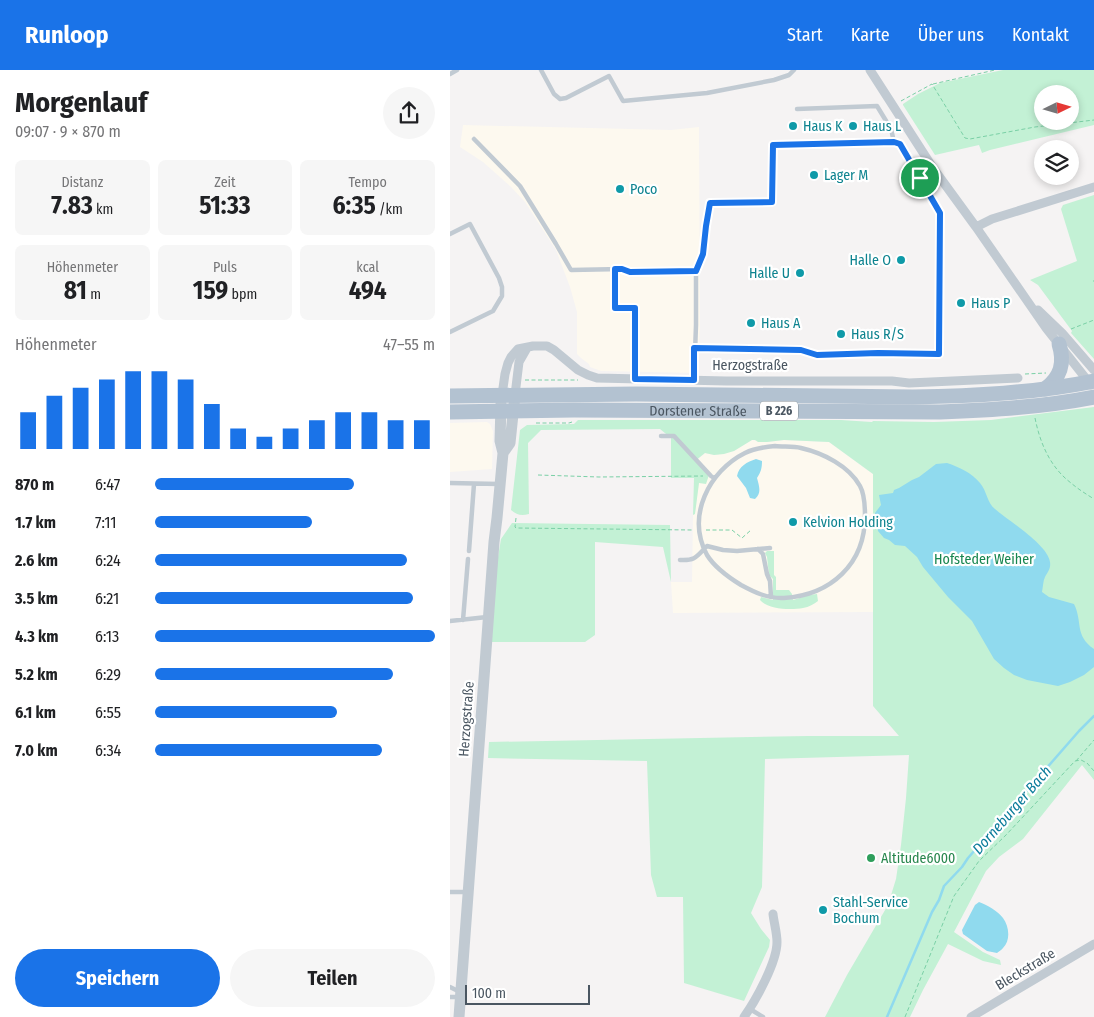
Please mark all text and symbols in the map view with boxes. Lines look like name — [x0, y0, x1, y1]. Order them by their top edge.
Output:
text: Runloop — [25, 21, 109, 49]
text: Start — [787, 24, 823, 46]
text: Karte — [851, 24, 890, 46]
text: Über uns — [918, 24, 984, 46]
text: Kontakt — [1012, 24, 1069, 46]
north arrow — [1034, 85, 1079, 130]
map controls — [1034, 85, 1079, 185]
text: Morgenlauf — [15, 86, 147, 119]
button: share — [383, 87, 435, 139]
place label: Haus K — [803, 118, 843, 135]
place label: Haus L — [863, 118, 901, 135]
marker: Haus K — [787, 120, 799, 132]
marker: Haus L — [847, 120, 859, 132]
text: 09:07 · 9 × 870 m — [15, 122, 121, 141]
button: layers — [1034, 140, 1079, 185]
pin — [899, 157, 941, 199]
icon: arrive — [906, 164, 934, 192]
place label: Lager M — [824, 167, 868, 184]
marker: Lager M — [808, 169, 820, 181]
text: Distanz — [61, 174, 103, 191]
text: Zeit — [214, 174, 236, 191]
text: Tempo — [349, 174, 387, 191]
place label: Poco — [630, 181, 657, 198]
marker: Poco — [614, 183, 626, 195]
text: 7.83 — [51, 191, 93, 221]
text: 51:33 — [199, 191, 251, 221]
text: 6:35 — [332, 191, 376, 221]
text: km — [93, 201, 113, 218]
text: /km — [376, 201, 403, 218]
place label: Halle O — [849, 252, 891, 269]
marker: Halle O — [895, 254, 907, 266]
text: Höhenmeter — [47, 259, 118, 276]
text: Puls — [213, 259, 237, 276]
text: kcal — [356, 259, 379, 276]
place label: Halle U — [749, 265, 790, 282]
marker: Halle U — [794, 267, 806, 279]
text: 81 — [64, 276, 87, 306]
text: 159 — [193, 276, 228, 306]
text: 494 — [349, 276, 387, 306]
text: m — [87, 286, 101, 303]
text: bpm — [228, 286, 257, 303]
place label: Haus P — [971, 295, 1010, 312]
marker: Haus P — [955, 297, 967, 309]
place label: Haus A — [761, 315, 801, 332]
marker: Haus A — [745, 317, 757, 329]
place label: Haus R/S — [851, 326, 904, 343]
marker: Haus R/S — [835, 328, 847, 340]
text: Höhenmeter — [15, 335, 97, 354]
text: 47–55 m — [383, 335, 435, 354]
street label: Herzogstraße — [712, 357, 788, 374]
street label: Dorstener Straße — [649, 402, 747, 420]
road number: B 226 — [760, 402, 798, 421]
text: 870 m — [15, 475, 54, 494]
text: 6:47 — [95, 475, 120, 494]
text: 1.7 km — [15, 513, 56, 532]
text: 7:11 — [95, 513, 116, 532]
place label: Kelvion Holding — [803, 514, 893, 531]
marker: Kelvion Holding — [787, 516, 799, 528]
text: 2.6 km — [15, 551, 58, 570]
text: 6:24 — [95, 551, 121, 570]
park label: Hofsteder Weiher — [934, 551, 1034, 568]
text: 3.5 km — [15, 589, 58, 608]
text: 6:21 — [95, 589, 119, 608]
text: 4.3 km — [15, 627, 58, 646]
text: 6:13 — [95, 627, 119, 646]
text: 5.2 km — [15, 665, 58, 684]
text: 6:29 — [95, 665, 121, 684]
street label: Herzogstraße — [455, 681, 478, 757]
text: 6.1 km — [15, 703, 56, 722]
text: 6:55 — [95, 703, 121, 722]
text: 7.0 km — [15, 741, 58, 760]
text: 6:34 — [95, 741, 121, 760]
water label: Dorneburger Bach — [969, 762, 1055, 858]
place label: Altitude6000 — [881, 850, 955, 867]
marker: Altitude6000 — [865, 852, 877, 864]
place label: Stahl-Service Bochum — [833, 894, 908, 927]
marker: Stahl-Service Bochum — [817, 904, 829, 916]
street label: Bleckstraße — [992, 945, 1058, 994]
button: Speichern — [15, 949, 220, 1007]
button: Teilen — [230, 949, 435, 1007]
scale bar — [465, 982, 590, 1005]
text: 100 m — [472, 985, 506, 1002]

